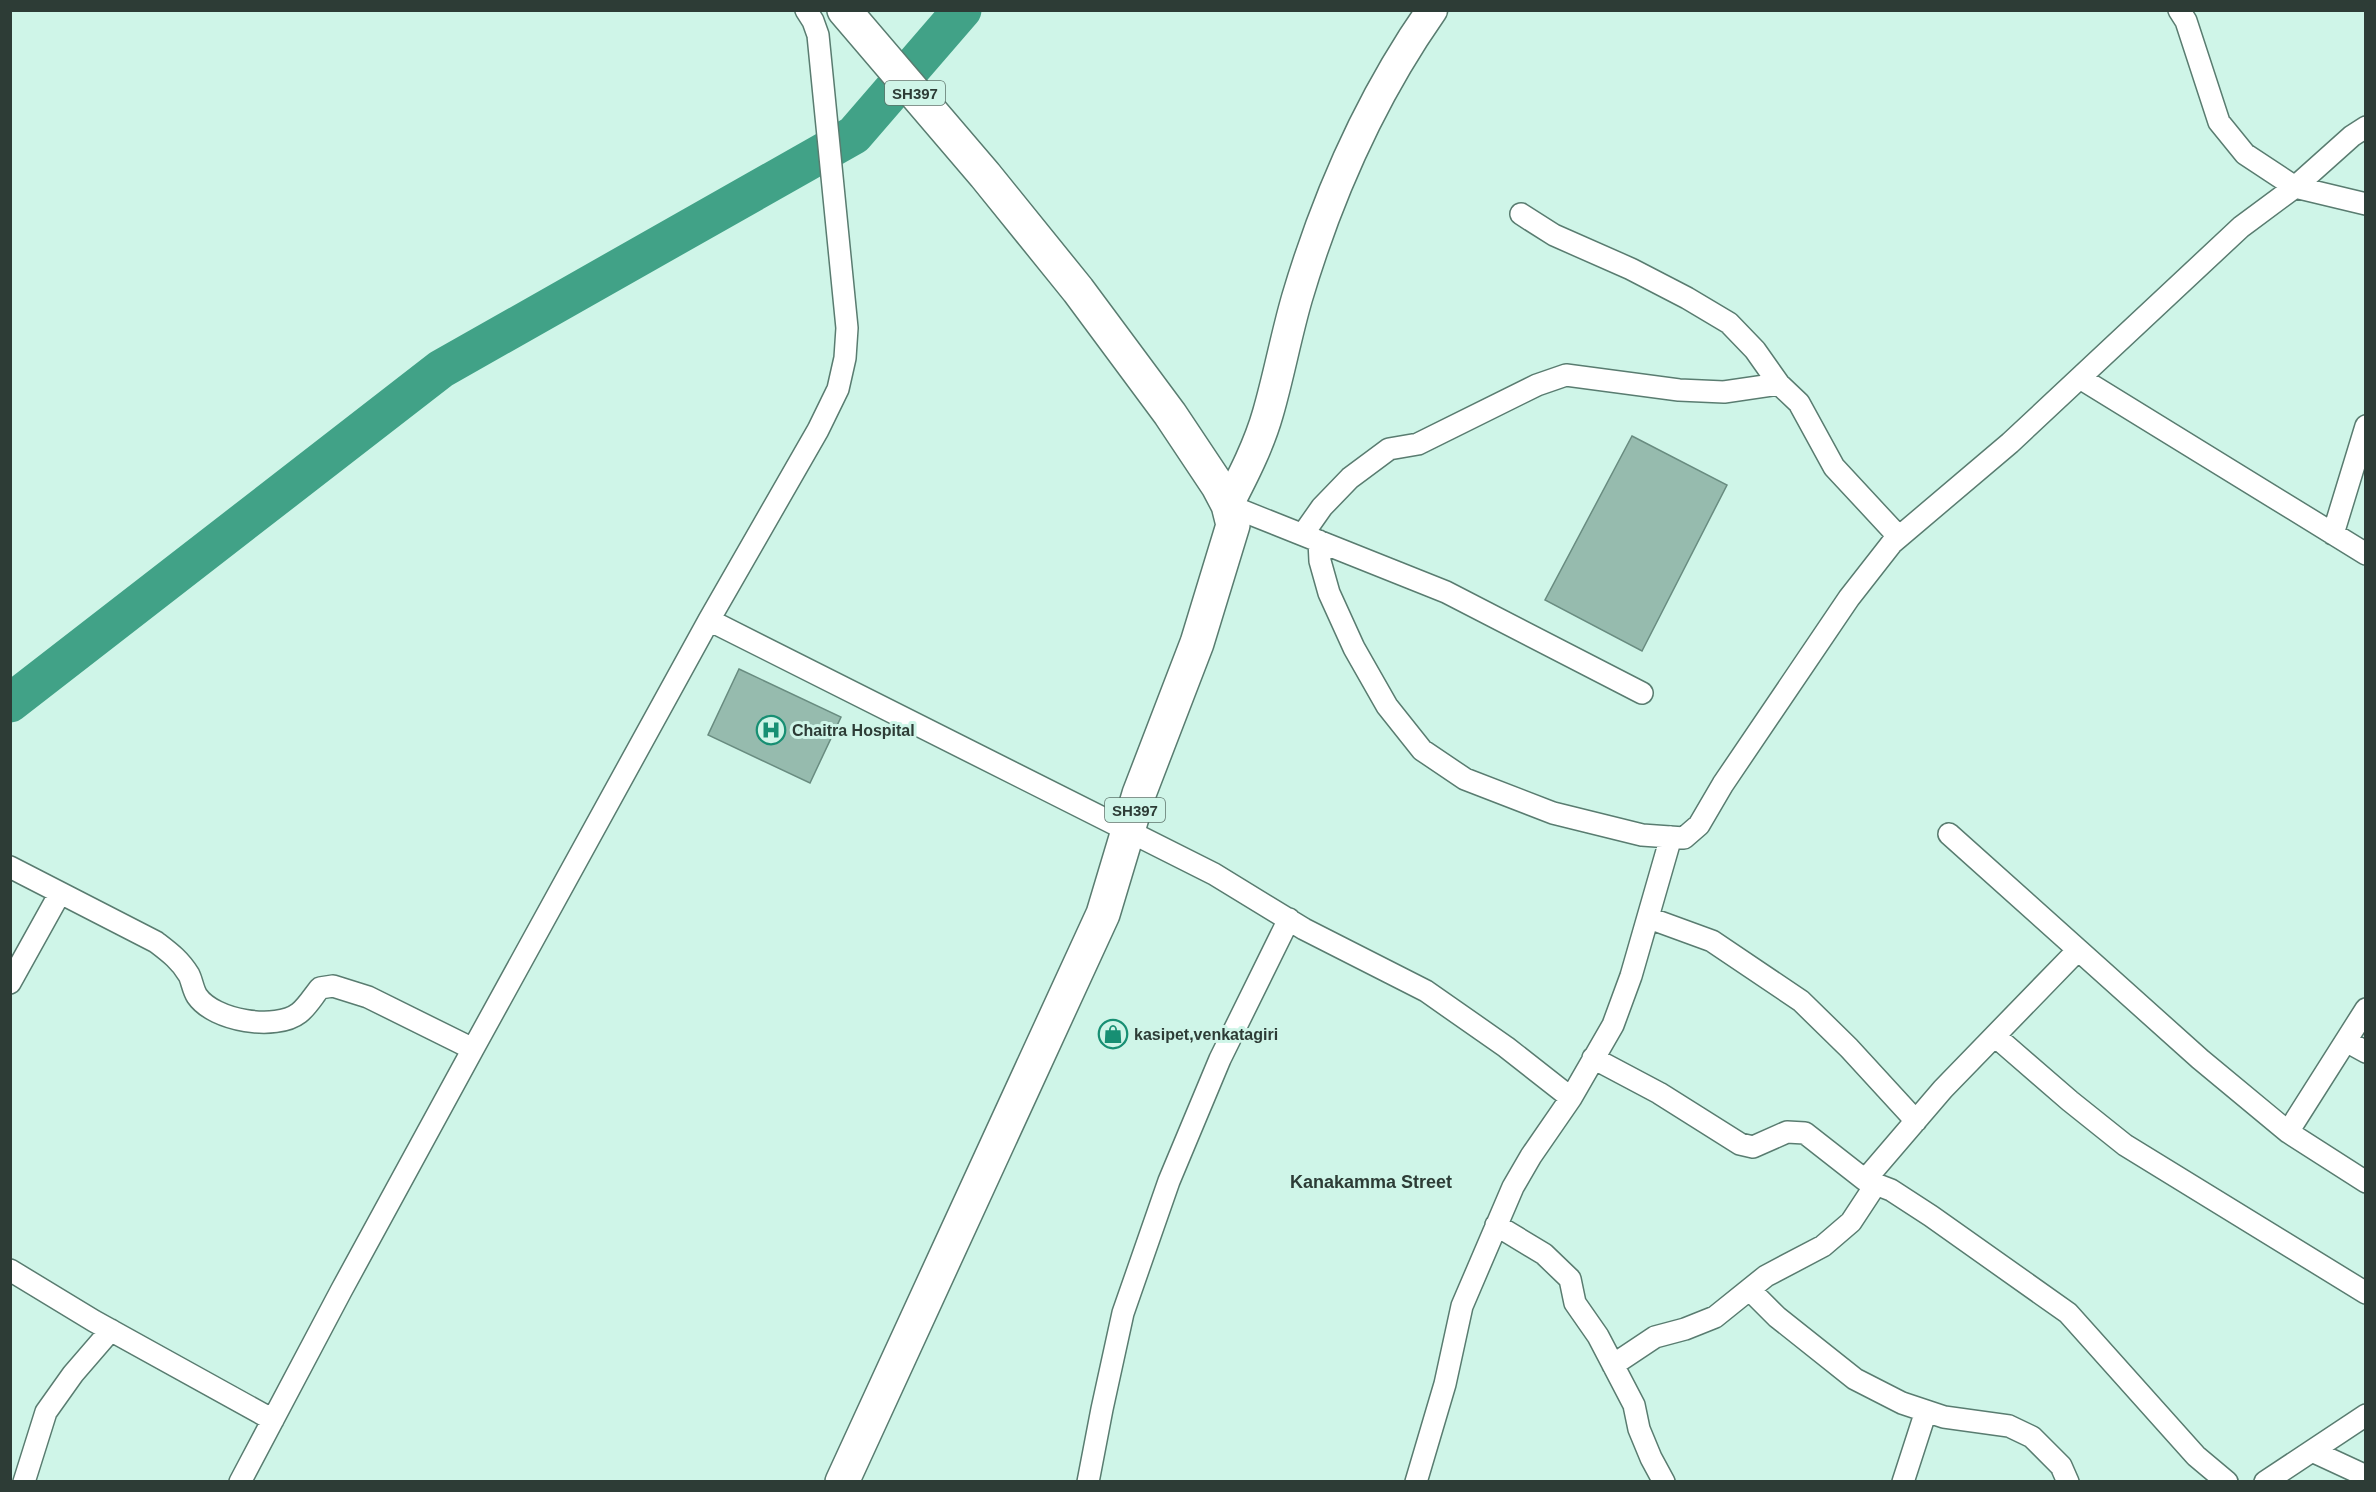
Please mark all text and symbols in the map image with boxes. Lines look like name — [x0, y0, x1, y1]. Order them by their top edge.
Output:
road number: SH397 — [885, 81, 945, 105]
hospital icon: Chaitra Hospital — [755, 714, 787, 746]
place label: Chaitra Hospital — [792, 722, 915, 739]
road number: SH397 — [1105, 798, 1165, 822]
shop icon: kasipet,venkatagiri — [1097, 1018, 1129, 1050]
place label: kasipet,venkatagiri — [1134, 1026, 1278, 1043]
district label: Kanakamma Street — [1290, 1172, 1452, 1192]

